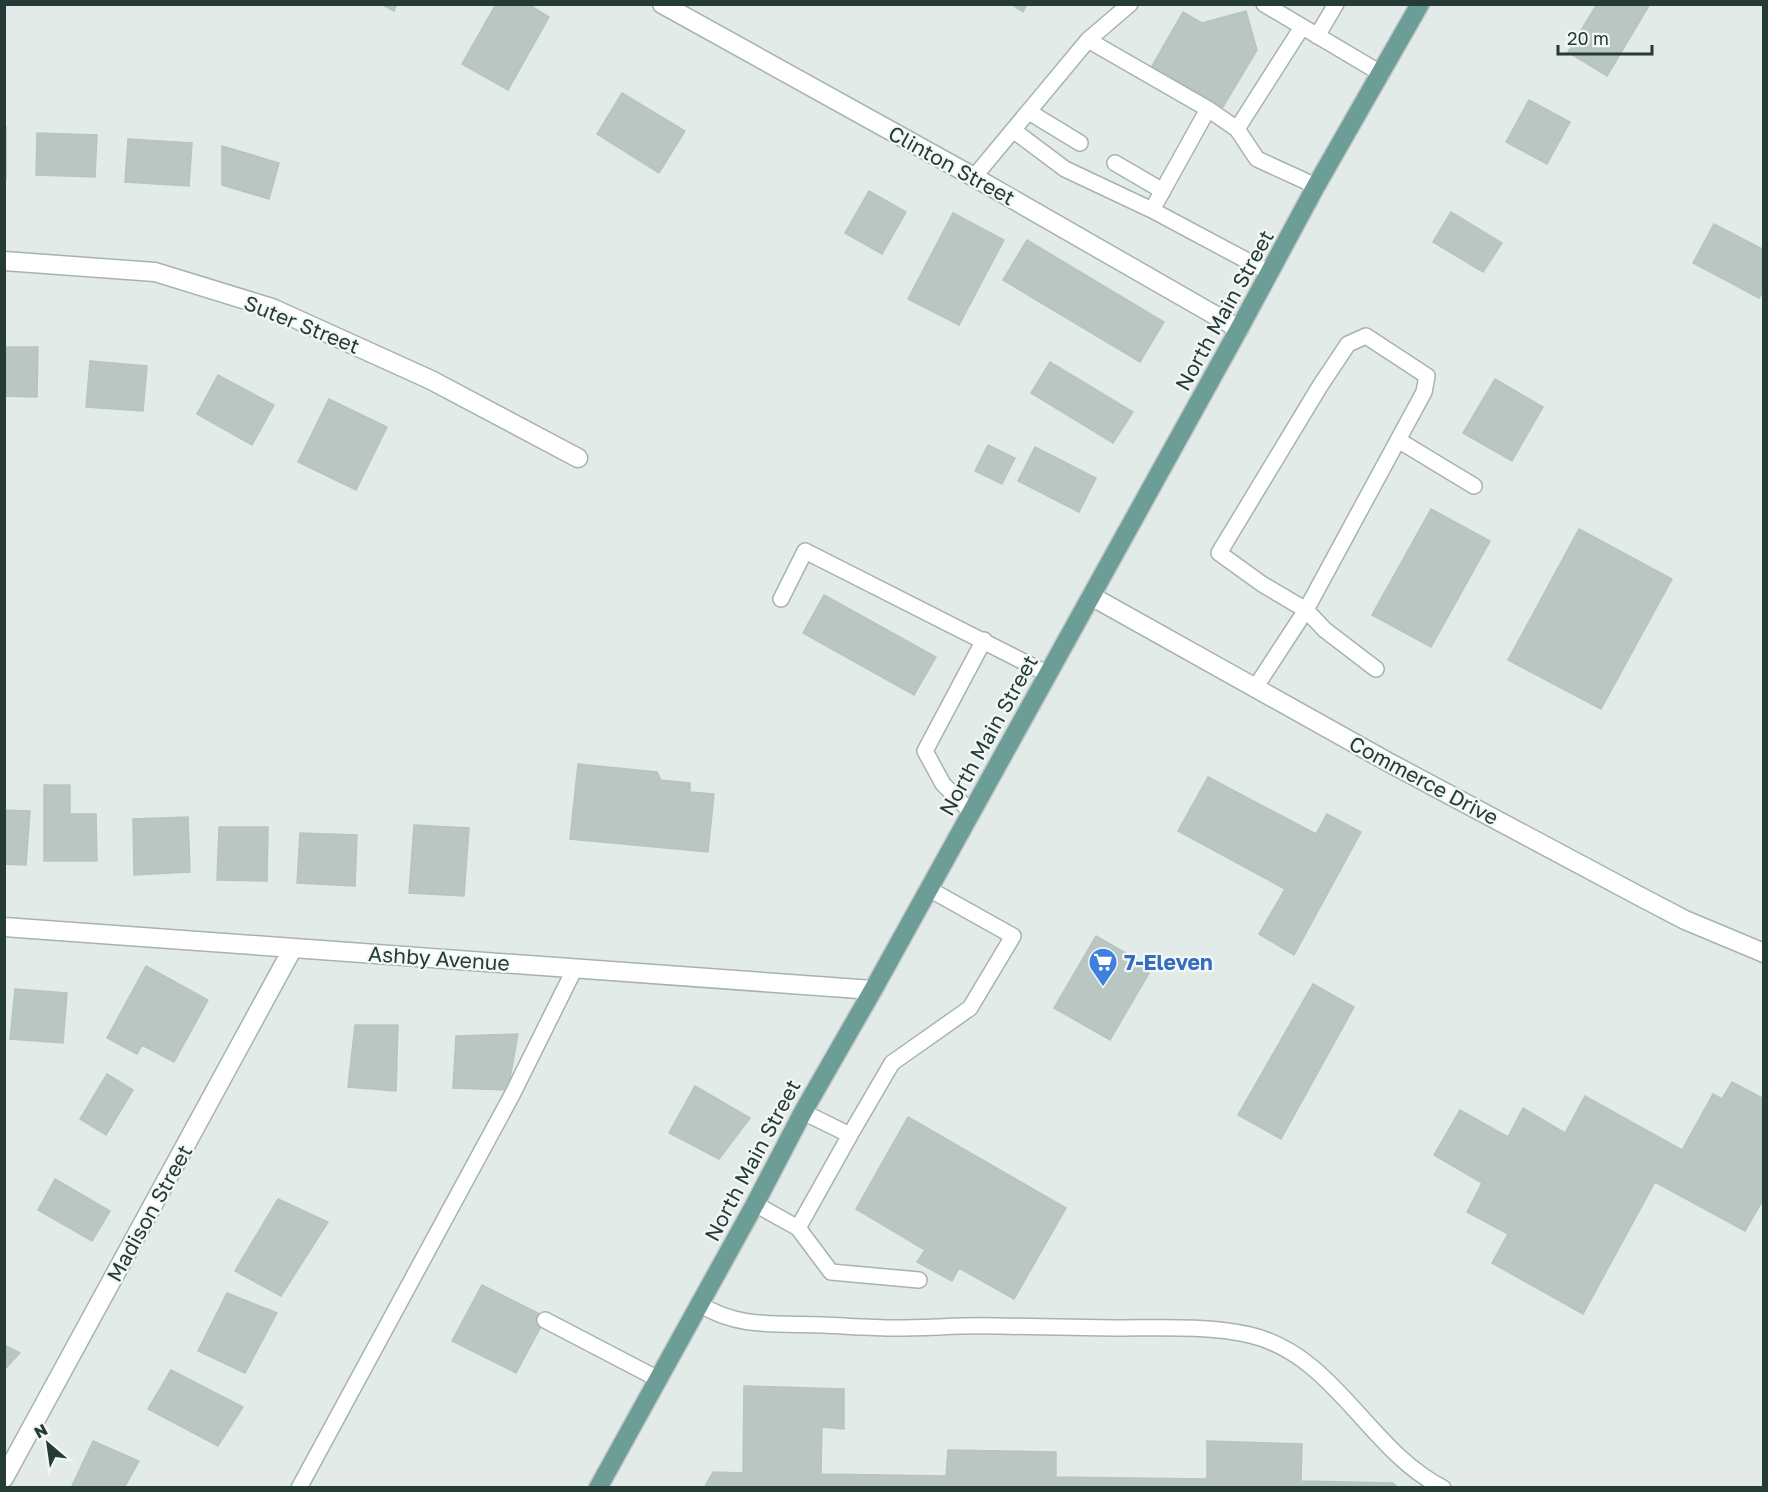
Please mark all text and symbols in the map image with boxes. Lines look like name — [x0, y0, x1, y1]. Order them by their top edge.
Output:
scale bar — [1558, 18, 1652, 56]
text: 20 m — [1567, 27, 1609, 49]
street label: Clinton Street — [884, 120, 1020, 210]
street label: North Main Street — [1169, 225, 1279, 395]
street label: Suter Street — [240, 289, 364, 359]
street label: North Main Street — [933, 650, 1043, 820]
street label: Commerce Drive — [1345, 730, 1503, 830]
street label: Ashby Avenue — [367, 940, 511, 976]
supermarket icon: 7-Eleven — [1087, 946, 1119, 988]
place label: 7-Eleven — [1124, 949, 1213, 975]
street label: North Main Street — [698, 1075, 806, 1245]
street label: Madison Street — [101, 1140, 197, 1286]
north arrow — [18, 1414, 78, 1474]
text: N — [31, 1419, 51, 1443]

